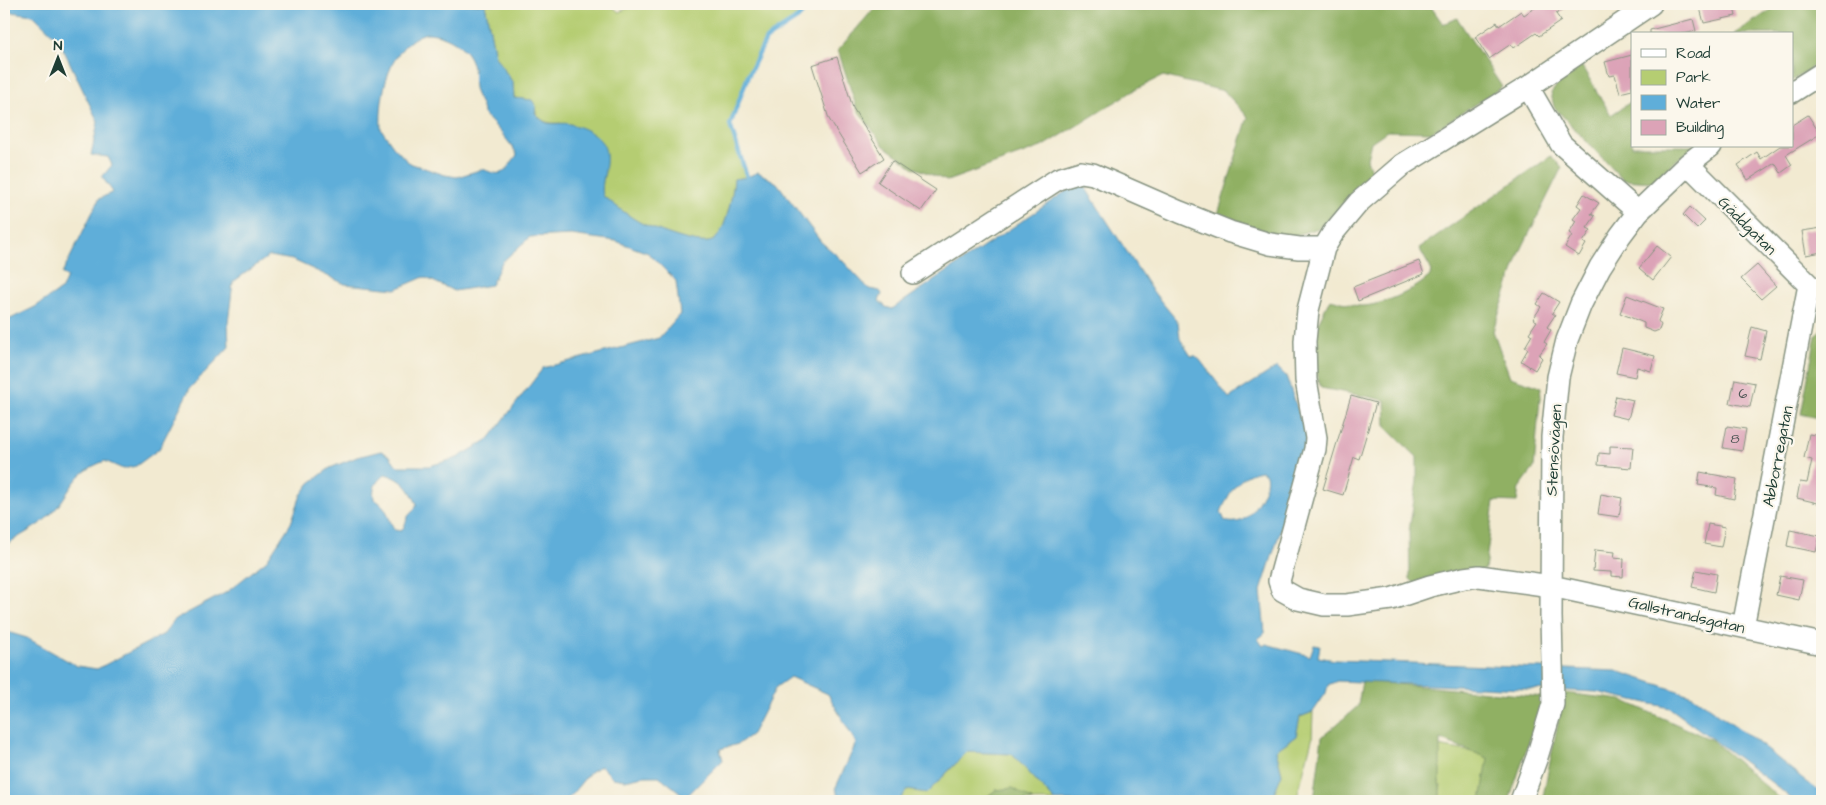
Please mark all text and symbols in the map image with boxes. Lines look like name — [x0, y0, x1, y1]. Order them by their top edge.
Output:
north arrow — [32, 32, 82, 82]
legend — [1631, 32, 1794, 148]
text: N — [54, 36, 63, 56]
text: Road — [1676, 43, 1711, 64]
text: Park — [1676, 67, 1711, 88]
text: Water — [1676, 93, 1720, 114]
text: Building — [1676, 117, 1724, 139]
street label: Gäddgatan — [1712, 192, 1781, 261]
house number: 6 — [1739, 384, 1748, 404]
street label: Stensövägen — [1541, 404, 1568, 497]
street label: Abborregatan — [1757, 404, 1800, 509]
house number: 8 — [1730, 429, 1740, 449]
street label: Gallstrandsgatan — [1626, 591, 1747, 640]

